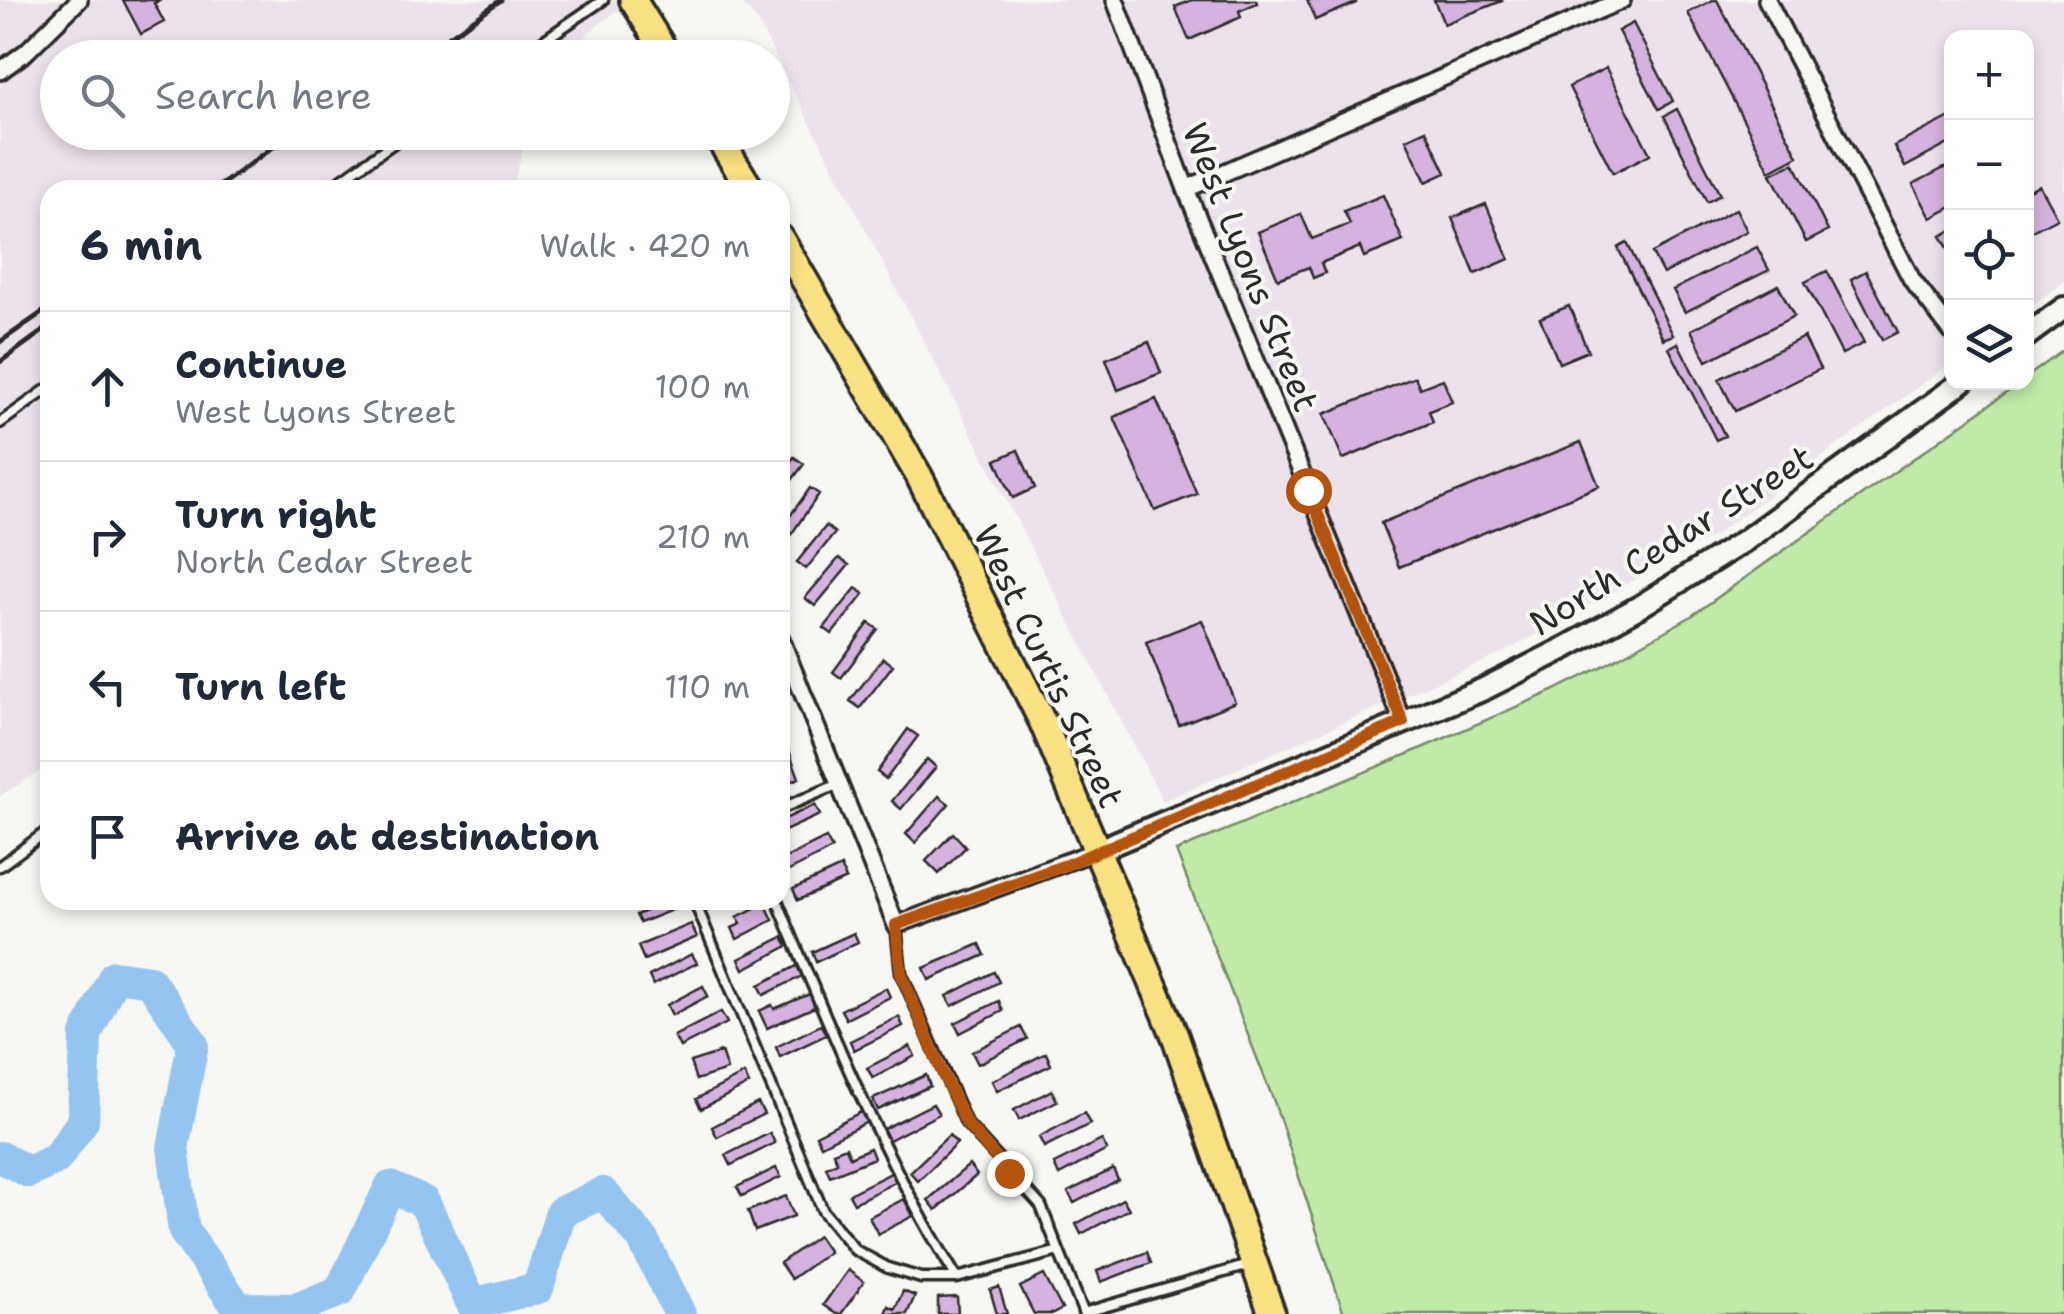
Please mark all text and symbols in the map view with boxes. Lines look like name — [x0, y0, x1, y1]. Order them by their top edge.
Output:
map controls — [1944, 30, 2034, 390]
button: + — [1944, 30, 2034, 120]
search box — [40, 40, 790, 150]
icon: search — [75, 68, 130, 123]
text: Search here — [155, 70, 372, 121]
street label: West Lyons Street — [1172, 116, 1330, 418]
button: − — [1944, 120, 2034, 210]
button: locate — [1944, 210, 2034, 300]
text: 6 min — [80, 217, 202, 273]
text: Walk · 420 m — [539, 224, 750, 267]
button: layers — [1944, 300, 2034, 390]
text: Continue — [175, 339, 347, 390]
icon: ahead — [80, 359, 135, 414]
text: 100 m — [654, 365, 750, 408]
text: West Lyons Street — [175, 390, 456, 433]
street label: North Cedar Street — [1520, 434, 1822, 646]
route start — [1286, 468, 1332, 514]
text: Turn right — [175, 489, 377, 540]
icon: right — [80, 509, 135, 564]
text: 210 m — [656, 515, 750, 558]
street label: West Curtis Street — [963, 517, 1135, 815]
text: North Cedar Street — [175, 540, 473, 583]
icon: left — [80, 659, 135, 714]
text: Turn left — [175, 661, 347, 712]
text: 110 m — [664, 665, 750, 708]
icon: arrive — [80, 809, 135, 864]
text: Arrive at destination — [175, 811, 599, 862]
route end — [987, 1151, 1033, 1197]

